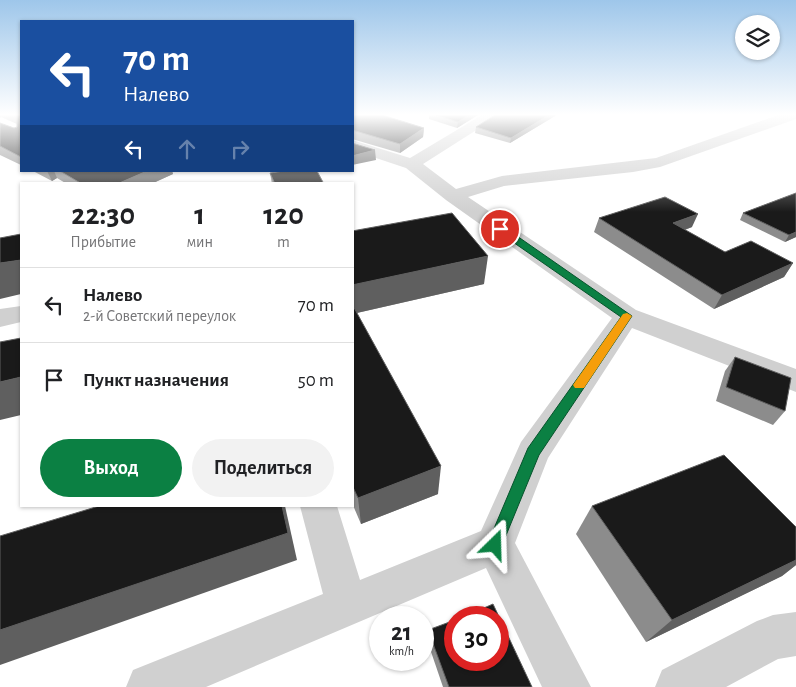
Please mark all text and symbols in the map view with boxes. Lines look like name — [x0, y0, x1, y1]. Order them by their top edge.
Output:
map controls — [735, 15, 780, 60]
button: layers — [735, 15, 780, 60]
icon: left — [40, 40, 105, 105]
text: 70 m — [123, 42, 190, 77]
text: Налево — [123, 83, 189, 105]
icon: left — [120, 135, 148, 163]
icon: ahead — [173, 135, 201, 163]
icon: right — [226, 135, 254, 163]
text: 22:30 — [71, 200, 135, 230]
text: 1 — [194, 200, 205, 230]
text: 120 — [263, 200, 304, 230]
pin — [479, 208, 521, 250]
icon: arrive — [486, 215, 514, 243]
text: Прибытие — [70, 234, 136, 250]
text: мин — [186, 234, 213, 250]
text: m — [277, 234, 290, 250]
text: Налево — [83, 286, 142, 305]
icon: left — [40, 291, 68, 319]
text: 70 m — [298, 296, 334, 315]
text: 2-й Советский переулок — [83, 308, 236, 324]
icon: arrive — [40, 366, 68, 394]
text: Пункт назначения — [83, 371, 229, 390]
text: 50 m — [298, 371, 334, 390]
button: Выход — [40, 439, 182, 497]
button: Поделиться — [192, 439, 334, 497]
position arrow — [468, 518, 520, 570]
speed limit sign: 30 — [444, 606, 509, 671]
text: 21 — [391, 620, 412, 645]
text: km/h — [389, 645, 414, 657]

